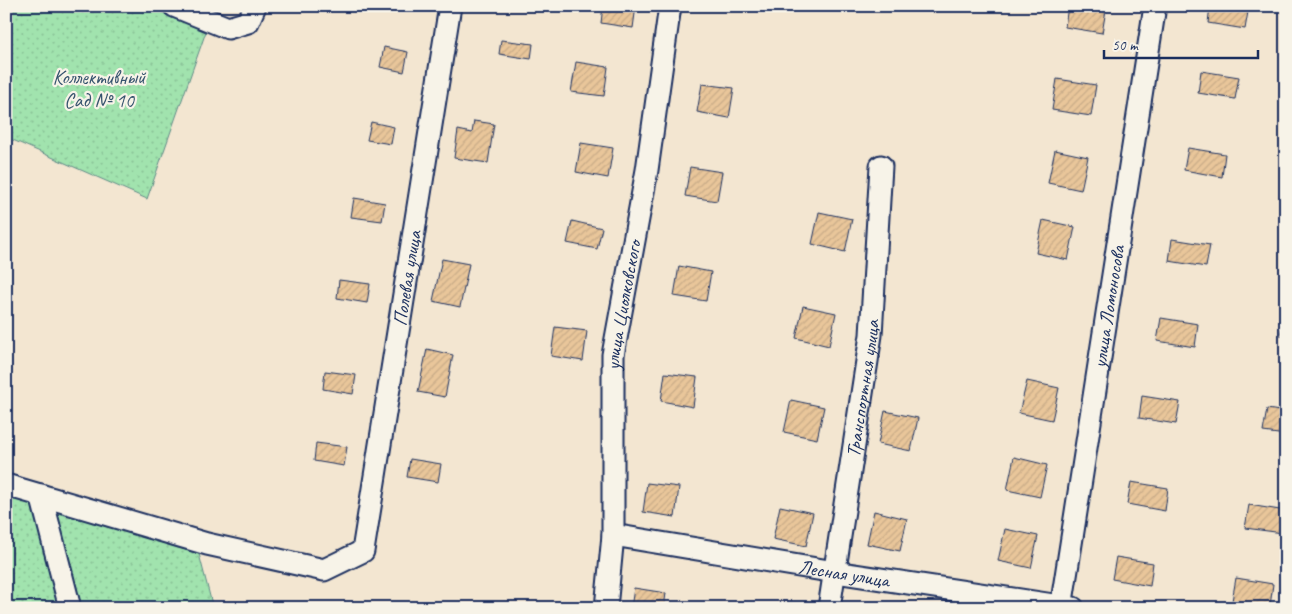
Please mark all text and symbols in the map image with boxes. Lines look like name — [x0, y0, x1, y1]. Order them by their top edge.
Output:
scale bar — [1104, 28, 1258, 60]
text: 50 m — [1112, 36, 1139, 55]
park label: Коллективный Сад № 10 — [53, 65, 147, 113]
street label: Полевая улица — [387, 228, 427, 328]
street label: улица Циолковского — [601, 236, 647, 371]
street label: улица Ломоносова — [1087, 242, 1131, 371]
street label: Транспортная улица — [840, 318, 885, 459]
street label: Лесная улица — [797, 554, 893, 593]

